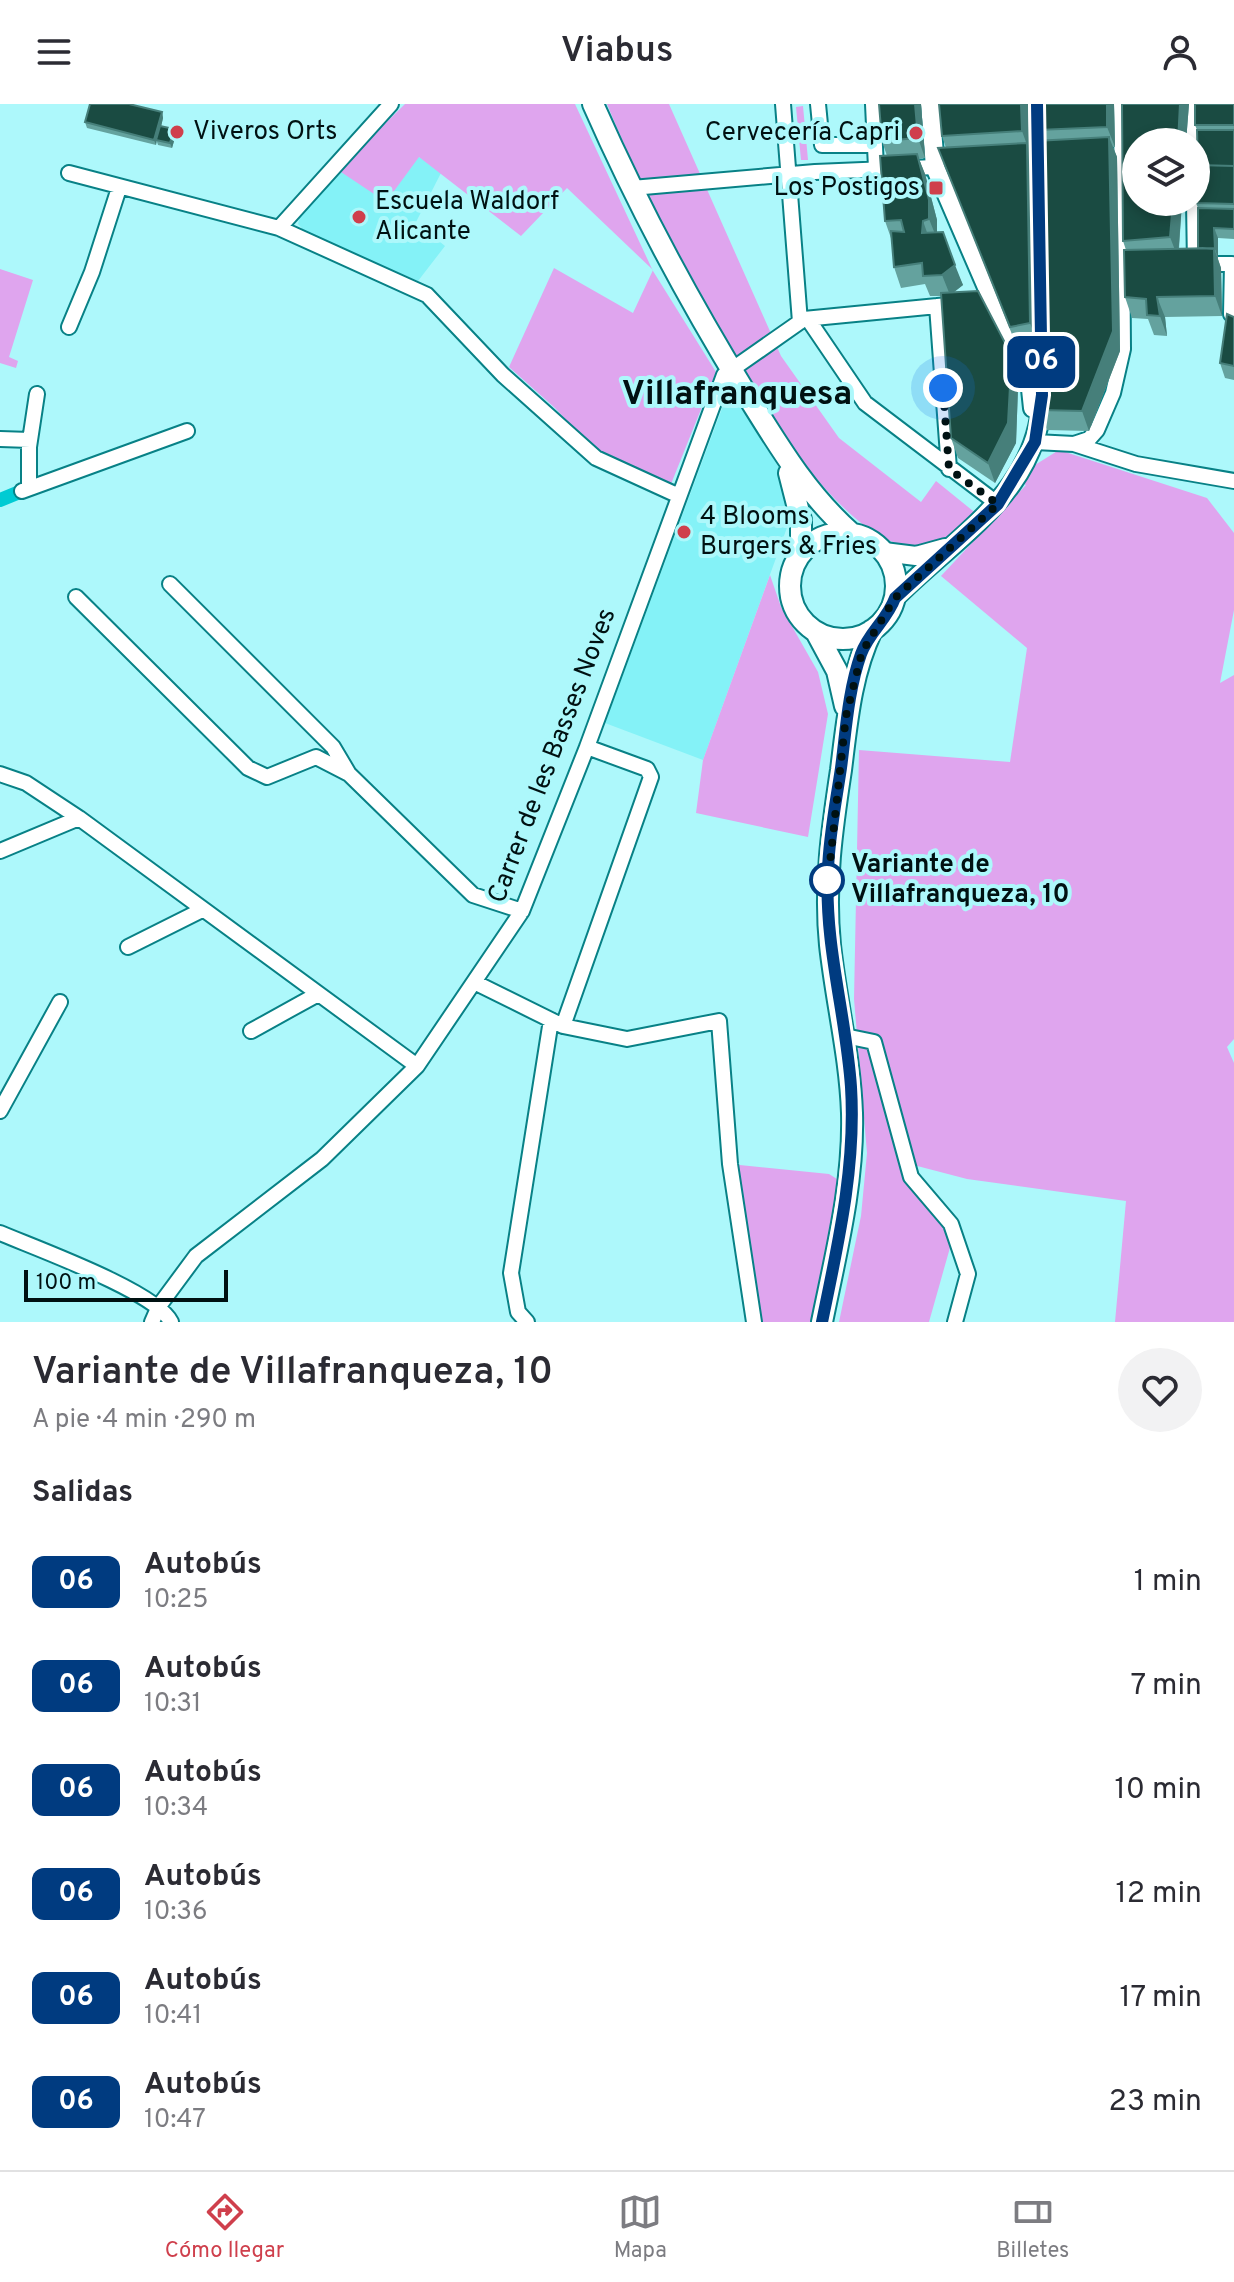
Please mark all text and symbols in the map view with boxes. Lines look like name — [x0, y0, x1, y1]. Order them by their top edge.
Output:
text: Viabus — [561, 29, 673, 75]
icon: menu — [32, 30, 76, 74]
icon: person — [1158, 30, 1202, 74]
place label: Viveros Orts — [193, 116, 337, 149]
place label: Cervecería Capri — [705, 117, 900, 150]
marker: Viveros Orts — [168, 123, 186, 141]
marker: Cervecería Capri — [907, 124, 925, 142]
map controls — [1122, 128, 1210, 216]
button: layers — [1122, 128, 1210, 216]
place label: Los Postigos — [773, 172, 920, 205]
marker: Los Postigos — [927, 179, 945, 197]
place label: Escuela Waldorf Alicante — [375, 186, 559, 249]
marker: Escuela Waldorf Alicante — [350, 208, 368, 226]
line badge: 06 — [1005, 336, 1077, 388]
text: 06 — [1023, 344, 1059, 380]
your location — [923, 368, 963, 408]
district label: Villafranquesa — [622, 374, 852, 417]
place label: 4 Blooms Burgers & Fries — [700, 501, 877, 564]
marker: 4 Blooms Burgers & Fries — [675, 523, 693, 541]
street label: Carrer de les Basses Noves — [481, 604, 625, 908]
place label: Variante de Villafranqueza, 10 — [851, 849, 1070, 912]
marker: Variante de Villafranqueza, 10 — [810, 863, 844, 897]
scale bar — [24, 1266, 228, 1302]
text: 100 m — [36, 1270, 96, 1297]
button: heart — [1118, 1348, 1202, 1432]
text: Variante de Villafranqueza, 10 — [32, 1349, 553, 1398]
text: A pie · 4 min · 290 m — [32, 1404, 256, 1437]
text: Salidas — [32, 1475, 133, 1512]
text: Autobús — [144, 1547, 262, 1584]
text: 06 — [58, 1564, 94, 1600]
text: 1 min — [1134, 1564, 1202, 1601]
text: 10:25 — [144, 1584, 208, 1617]
text: Autobús — [144, 1651, 262, 1688]
text: 06 — [58, 1668, 94, 1704]
text: 7 min — [1131, 1668, 1202, 1705]
text: 10:31 — [144, 1688, 202, 1721]
text: Autobús — [144, 1755, 262, 1792]
text: 06 — [58, 1772, 94, 1808]
text: 10 min — [1115, 1772, 1202, 1809]
text: 10:34 — [144, 1792, 208, 1825]
text: Autobús — [144, 1859, 262, 1896]
text: 06 — [58, 1876, 94, 1912]
text: 12 min — [1115, 1876, 1202, 1913]
text: 10:36 — [144, 1896, 207, 1929]
text: Autobús — [144, 1963, 262, 2000]
text: 06 — [58, 1980, 94, 2016]
text: 17 min — [1119, 1980, 1202, 2017]
text: 10:41 — [144, 2000, 202, 2033]
text: Autobús — [144, 2067, 262, 2104]
text: 06 — [58, 2084, 94, 2120]
text: 23 min — [1109, 2084, 1202, 2121]
text: 10:47 — [144, 2104, 206, 2137]
tab: Cómo llegar — [165, 2190, 284, 2265]
tab: Mapa — [614, 2190, 667, 2265]
tab: Billetes — [996, 2190, 1069, 2265]

